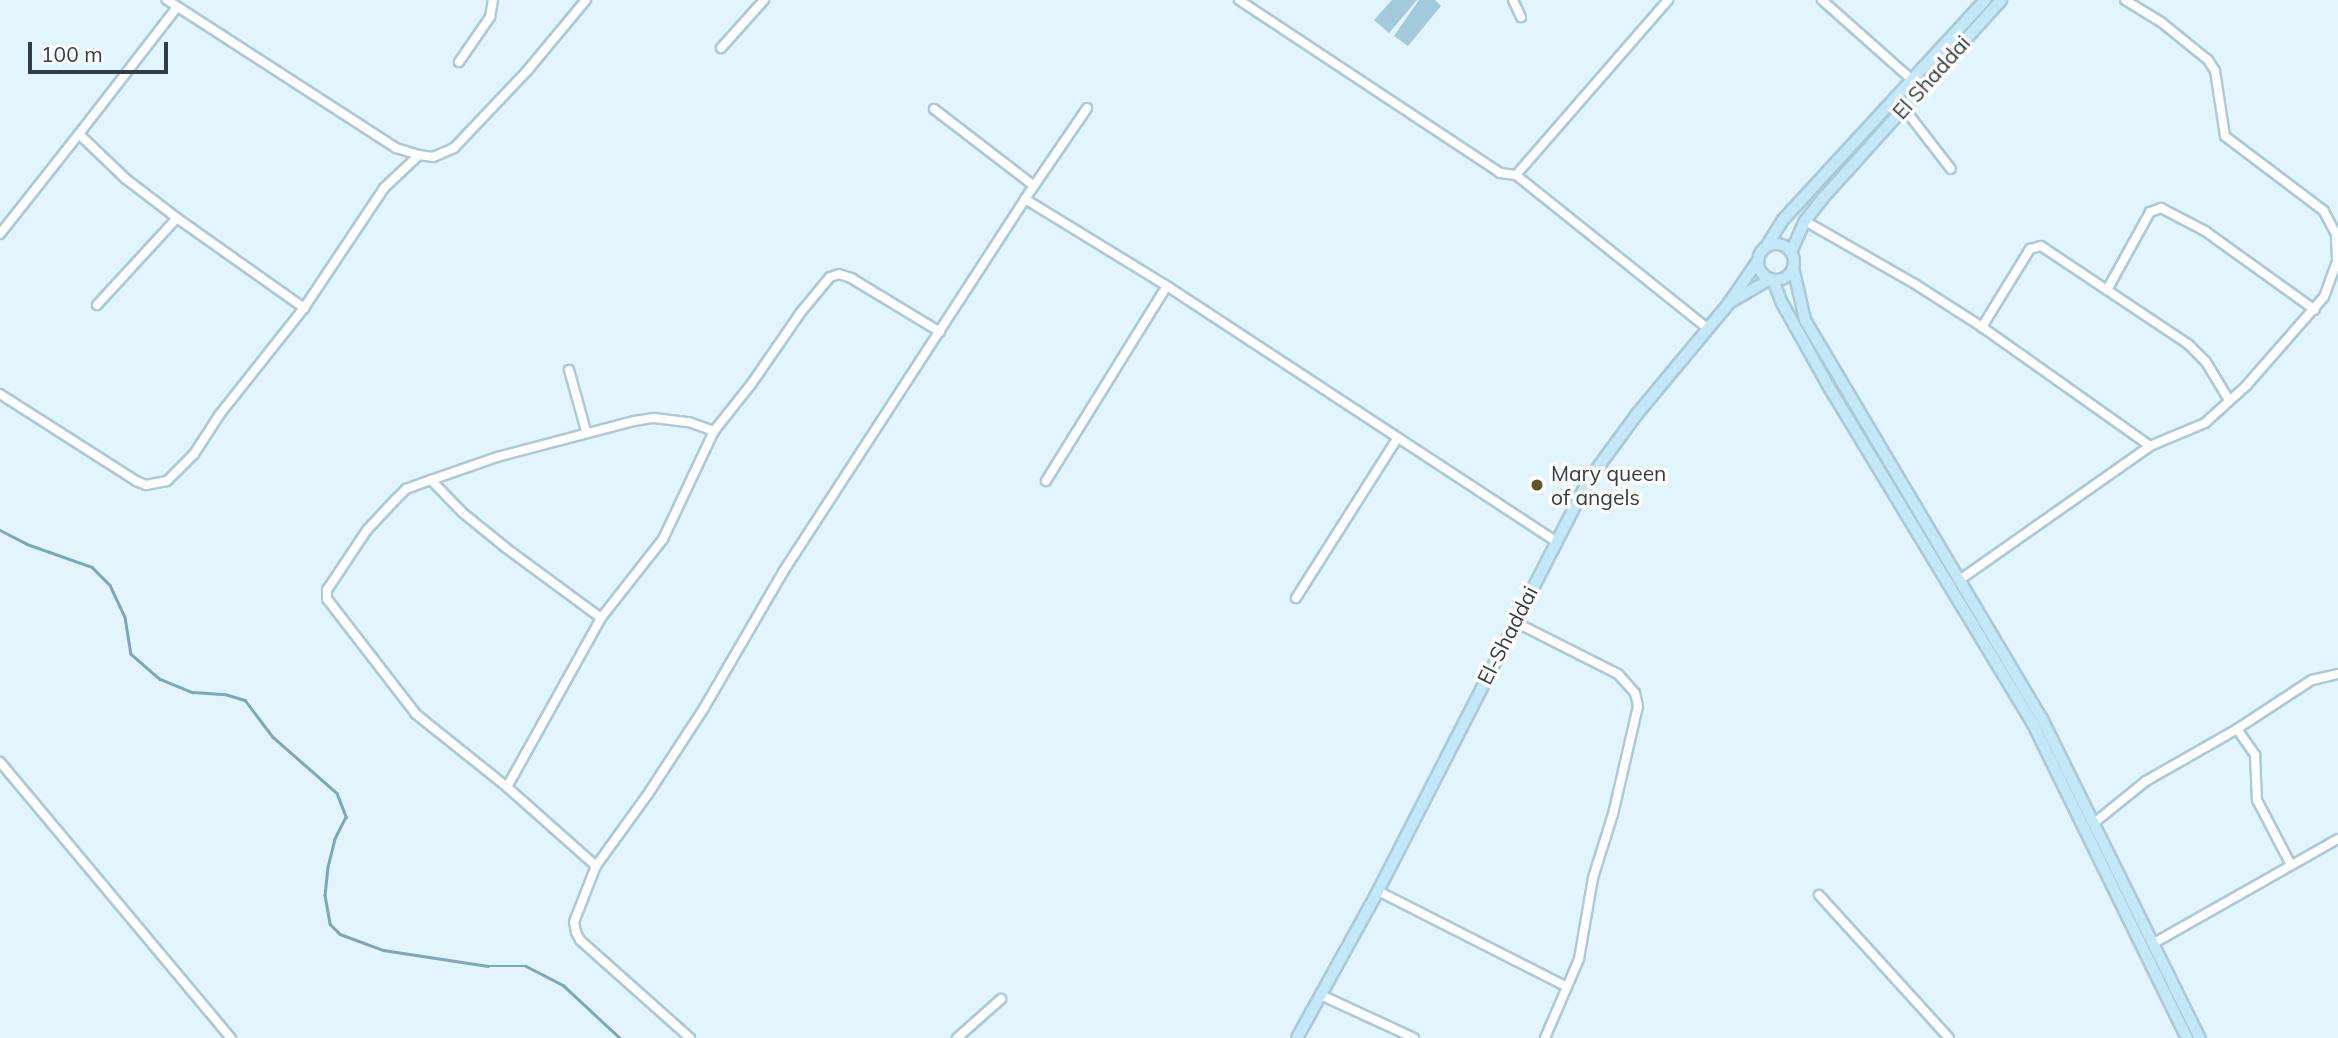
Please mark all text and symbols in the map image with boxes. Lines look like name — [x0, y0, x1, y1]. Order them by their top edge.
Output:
scale bar — [32, 28, 172, 72]
street label: El Shaddai — [1887, 30, 1975, 124]
text: 100 m — [41, 41, 103, 67]
place label: Mary queen of angels — [1551, 460, 1666, 510]
marker: Mary queen of angels — [1529, 477, 1545, 493]
street label: El-Shaddai — [1472, 582, 1542, 688]

